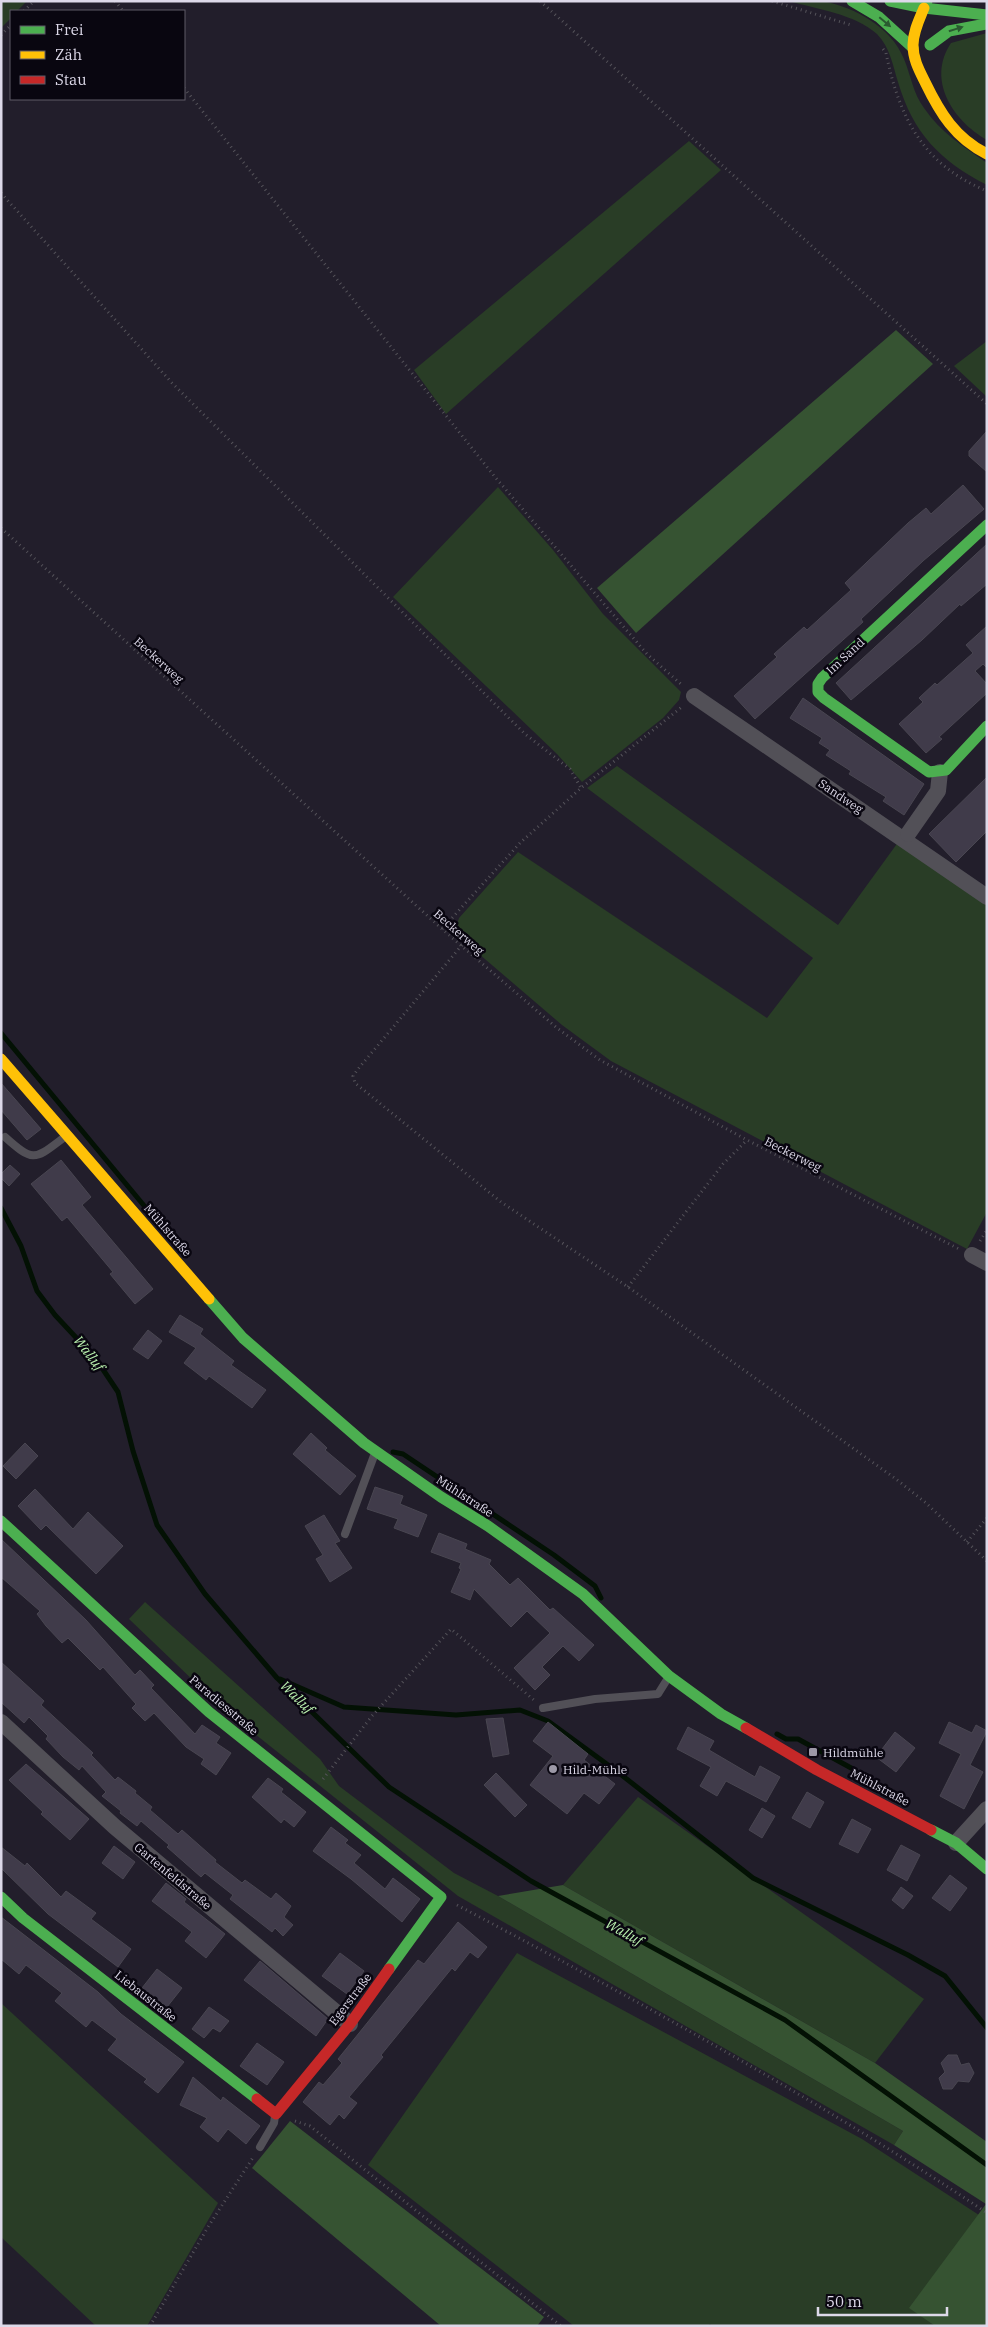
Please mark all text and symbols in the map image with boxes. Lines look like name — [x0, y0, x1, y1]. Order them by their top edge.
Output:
legend — [10, 10, 185, 100]
one-way arrow — [878, 16, 891, 27]
text: Frei — [55, 20, 84, 39]
one-way arrow — [949, 25, 964, 32]
text: Zäh — [55, 45, 82, 64]
text: Stau — [55, 70, 87, 89]
street label: Beckerweg — [131, 634, 187, 687]
street label: Im Sand — [823, 635, 867, 677]
street label: Sandweg — [816, 776, 867, 817]
street label: Beckerweg — [431, 906, 488, 958]
street label: Beckerweg — [762, 1133, 824, 1175]
street label: Mühlstraße — [141, 1201, 195, 1259]
water label: Walluf — [70, 1332, 110, 1376]
street label: Mühlstraße — [434, 1472, 496, 1520]
street label: Paradiesstraße — [187, 1672, 261, 1738]
water label: Walluf — [276, 1677, 320, 1719]
place label: Hildmühle — [823, 1745, 884, 1760]
marker: Hildmühle — [807, 1746, 819, 1758]
place label: Hild-Mühle — [563, 1762, 627, 1777]
marker: Hild-Mühle — [547, 1763, 559, 1775]
street label: Mühlstraße — [848, 1765, 912, 1809]
street label: Gartenfeldstraße — [131, 1839, 215, 1913]
water label: Walluf — [602, 1915, 648, 1951]
street label: Liebaustraße — [112, 1967, 180, 2025]
street label: Egerstraße — [325, 1970, 375, 2028]
scale bar — [818, 2284, 947, 2316]
text: 50 m — [826, 2292, 862, 2311]

